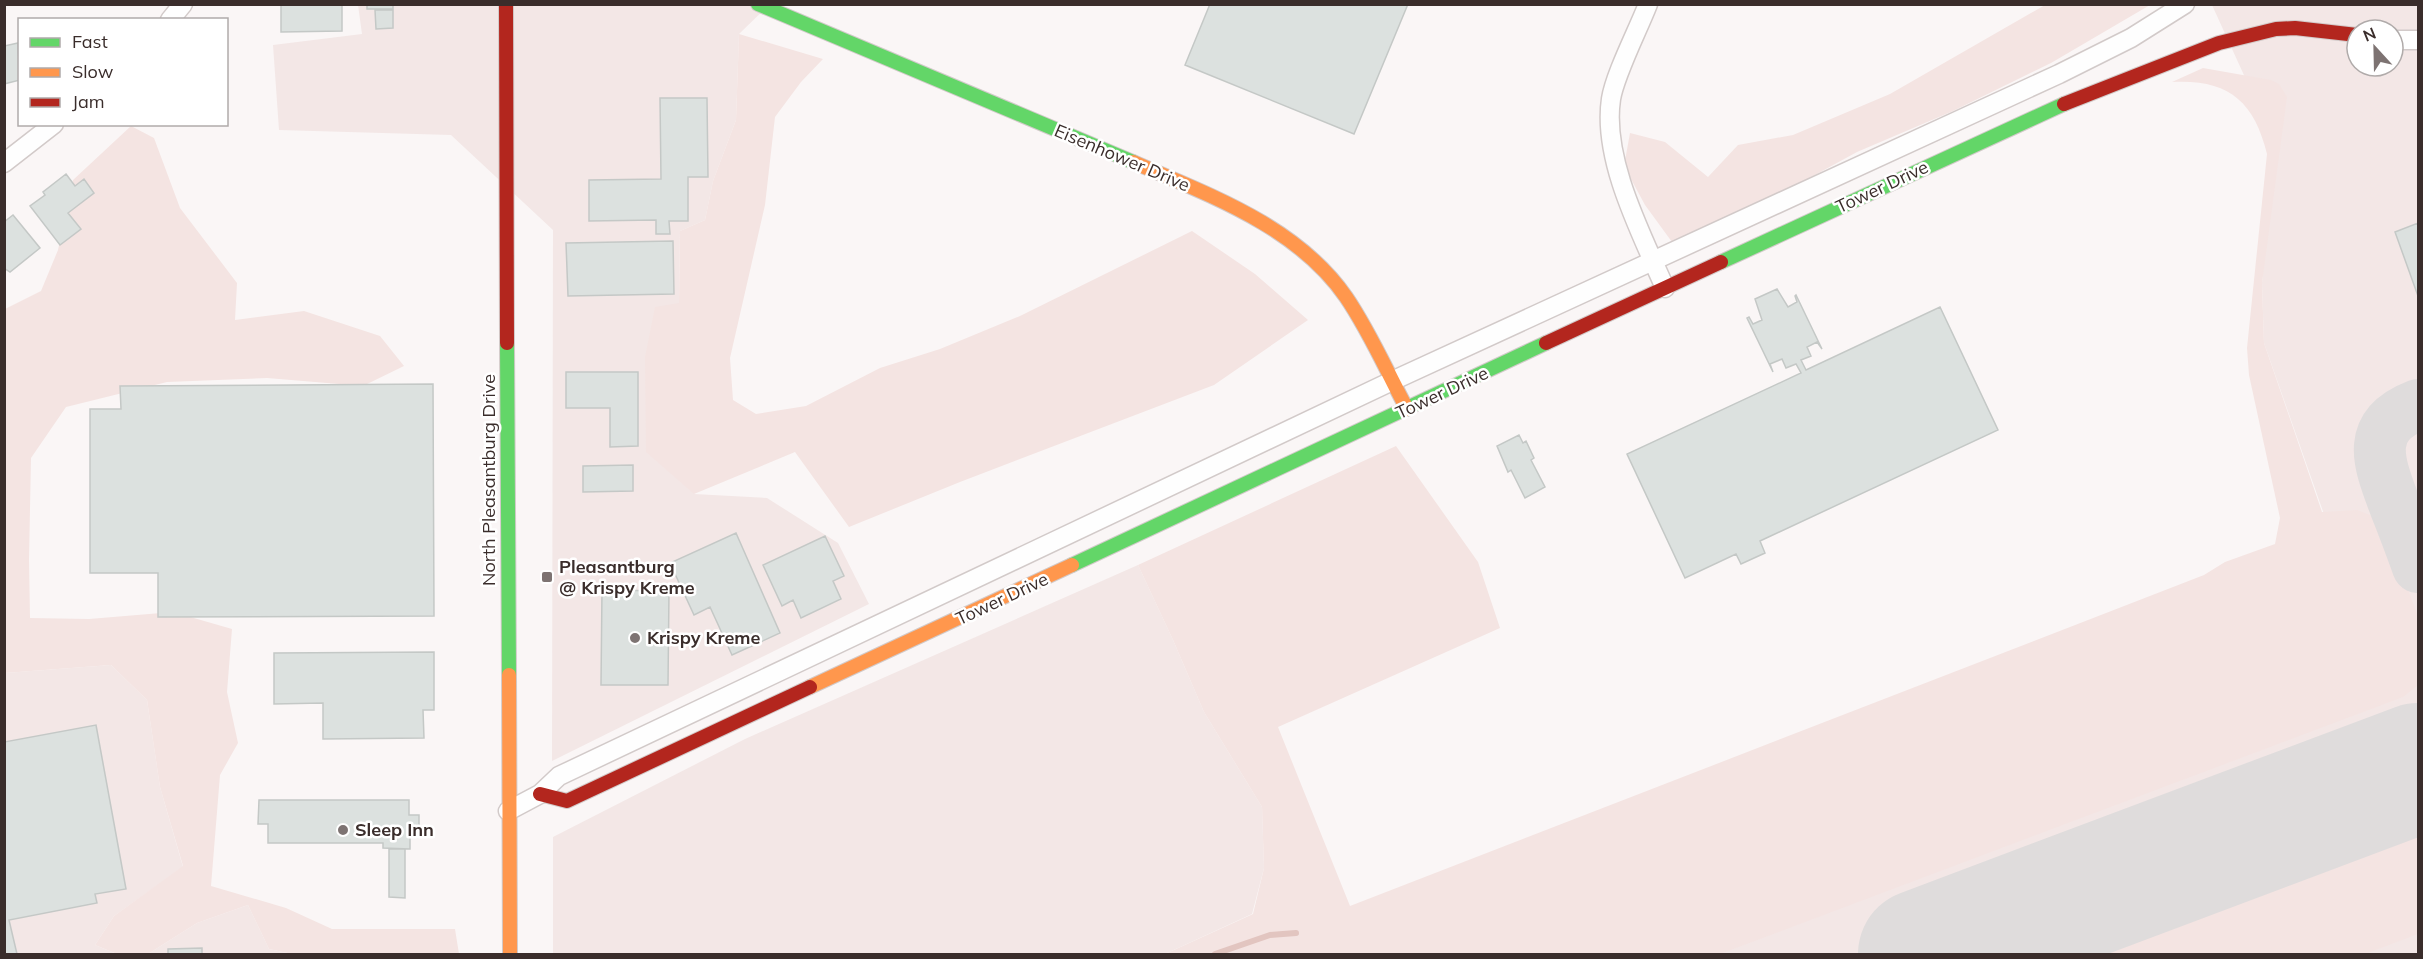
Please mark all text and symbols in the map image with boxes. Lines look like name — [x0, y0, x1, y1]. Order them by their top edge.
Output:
legend — [18, 18, 228, 126]
north arrow — [2345, 18, 2405, 78]
text: N — [2360, 23, 2379, 46]
text: Fast — [72, 30, 108, 53]
text: Slow — [72, 60, 114, 83]
text: Jam — [72, 90, 105, 113]
street label: Eisenhower Drive — [1051, 119, 1193, 196]
street label: Tower Drive — [1832, 155, 1932, 218]
street label: Tower Drive — [1392, 361, 1492, 424]
street label: North Pleasantburg Drive — [477, 374, 500, 586]
place label: Pleasantburg @ Krispy Kreme — [559, 555, 695, 599]
street label: Tower Drive — [952, 567, 1052, 630]
marker: Pleasantburg @ Krispy Kreme — [540, 570, 554, 584]
place label: Krispy Kreme — [647, 626, 760, 649]
marker: Krispy Kreme — [628, 631, 642, 645]
place label: Sleep Inn — [355, 818, 434, 841]
marker: Sleep Inn — [336, 823, 350, 837]

